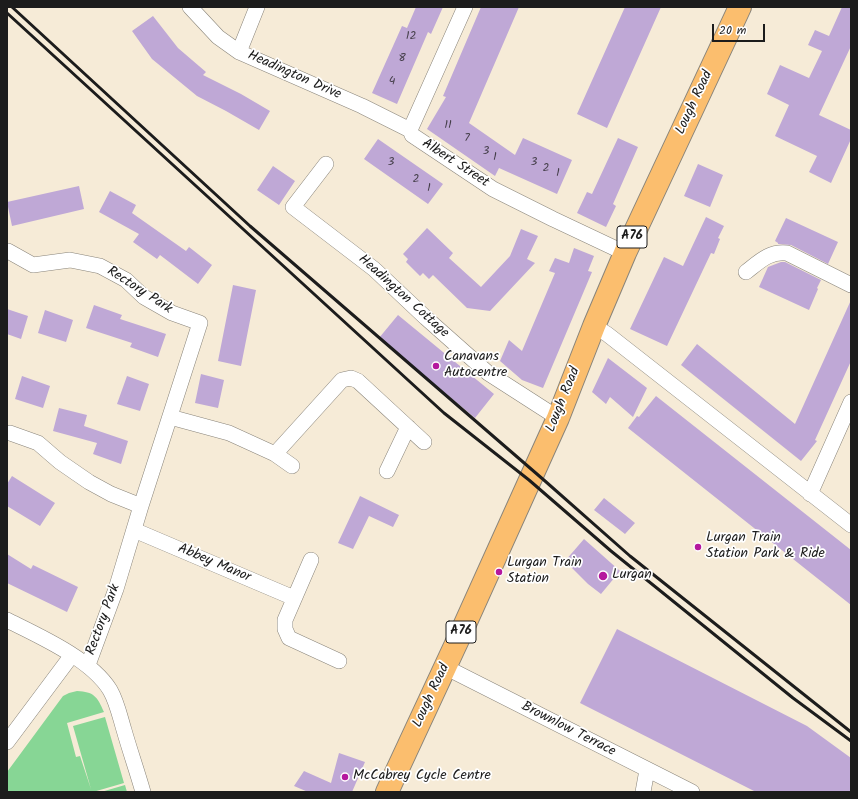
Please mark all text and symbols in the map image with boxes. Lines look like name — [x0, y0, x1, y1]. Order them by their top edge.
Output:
scale bar — [714, 16, 767, 42]
text: 20 m — [719, 21, 746, 40]
house number: 12 — [406, 30, 416, 44]
street label: Headington Drive — [245, 48, 343, 104]
house number: 8 — [398, 52, 406, 66]
street label: Lough Road — [673, 68, 717, 138]
house number: 4 — [389, 75, 395, 89]
house number: 11 — [444, 119, 452, 133]
house number: 7 — [464, 132, 470, 146]
street label: Albert Street — [418, 136, 492, 192]
house number: 3 — [483, 145, 489, 159]
house number: 1 — [493, 151, 497, 165]
house number: 3 — [388, 156, 394, 170]
house number: 3 — [531, 156, 537, 170]
house number: 2 — [543, 162, 549, 176]
house number: 1 — [556, 167, 560, 181]
house number: 2 — [413, 173, 419, 187]
house number: 1 — [427, 182, 431, 196]
road number: A76 — [617, 226, 647, 248]
street label: Headington Cottage — [354, 252, 452, 342]
street label: Rectory Park — [103, 264, 175, 318]
place label: Canavans Autocentre — [444, 350, 507, 382]
marker: Canavans Autocentre — [431, 361, 441, 371]
street label: Lough Road — [543, 365, 585, 435]
place label: Lurgan Train Station Park & Ride — [706, 531, 825, 564]
street label: Abbey Manor — [175, 541, 253, 587]
marker: Lurgan Train Station Park & Ride — [693, 542, 703, 552]
place label: Lurgan Train Station — [507, 556, 582, 588]
marker: Lurgan Train Station — [494, 567, 504, 577]
place label: Lurgan — [612, 568, 652, 584]
marker: Lurgan — [597, 570, 609, 582]
street label: Rectory Park — [83, 582, 125, 658]
road number: A76 — [446, 621, 476, 643]
street label: Lough Road — [410, 661, 454, 731]
street label: Brownlow Terrace — [518, 699, 618, 761]
place label: McCabrey Cycle Centre — [353, 769, 491, 785]
marker: McCabrey Cycle Centre — [340, 772, 350, 782]

